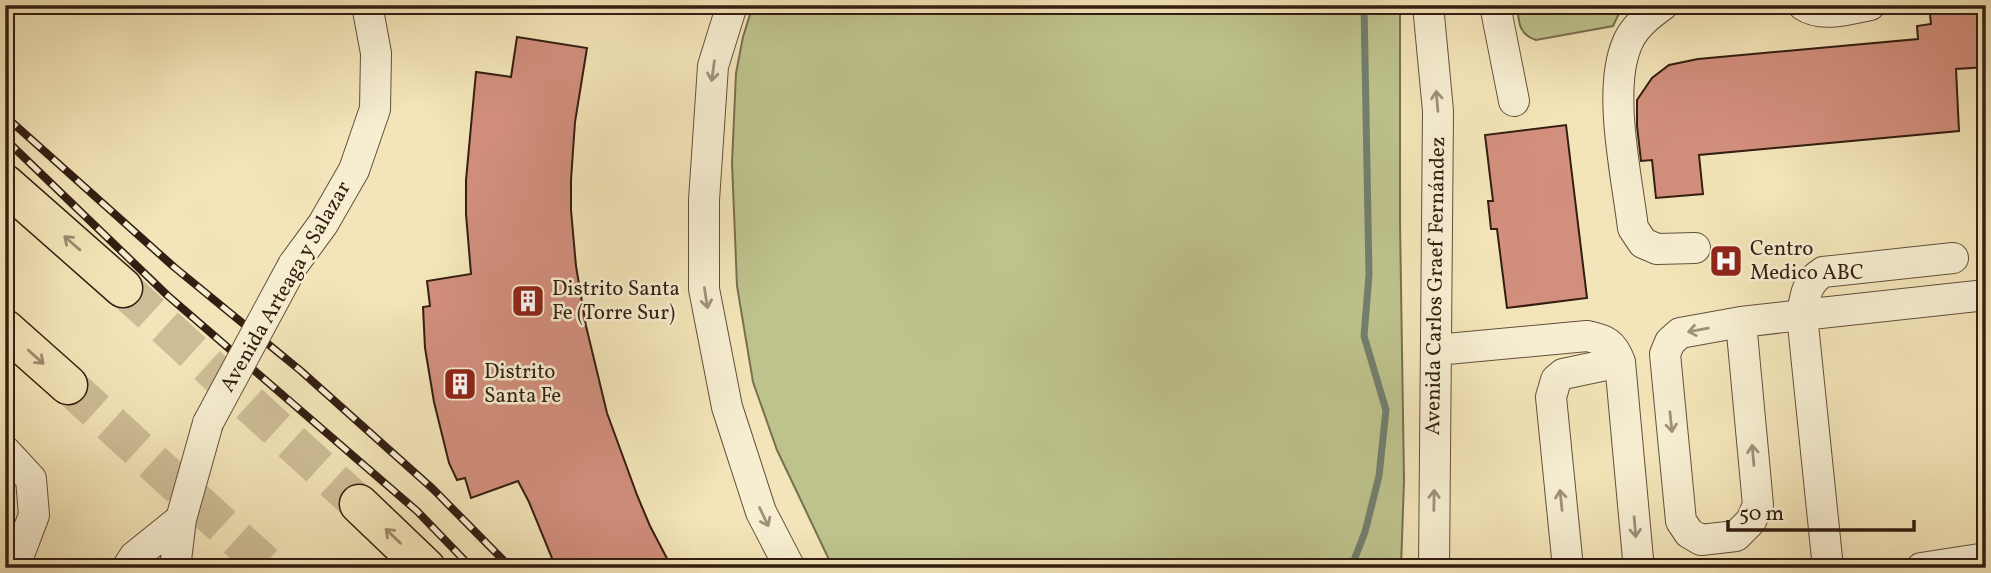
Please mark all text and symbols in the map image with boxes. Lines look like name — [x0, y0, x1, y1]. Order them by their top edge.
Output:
one-way arrow — [707, 59, 720, 82]
one-way arrow — [1430, 90, 1443, 112]
street label: Avenida Carlos Graef Fernández — [1419, 136, 1453, 436]
street label: Avenida Arteaga y Salazar — [214, 176, 358, 398]
one-way arrow — [63, 235, 81, 251]
place label: Centro Medico ABC — [1750, 235, 1864, 288]
hospital icon: Centro Medico ABC — [1707, 242, 1745, 280]
place label: Distrito Santa Fe (Torre Sur) — [552, 275, 680, 328]
building icon: Distrito Santa Fe (Torre Sur) — [509, 282, 547, 320]
one-way arrow — [700, 286, 713, 309]
one-way arrow — [1687, 324, 1709, 337]
one-way arrow — [27, 349, 45, 365]
place label: Distrito Santa Fe — [484, 358, 561, 411]
building icon: Distrito Santa Fe — [441, 365, 479, 403]
one-way arrow — [1665, 410, 1678, 433]
one-way arrow — [1746, 444, 1759, 467]
one-way arrow — [1428, 488, 1441, 511]
one-way arrow — [1555, 489, 1568, 512]
scale bar — [1728, 489, 1914, 533]
text: 50 m — [1739, 500, 1784, 529]
one-way arrow — [758, 506, 772, 527]
one-way arrow — [1629, 515, 1642, 538]
one-way arrow — [384, 527, 401, 544]

